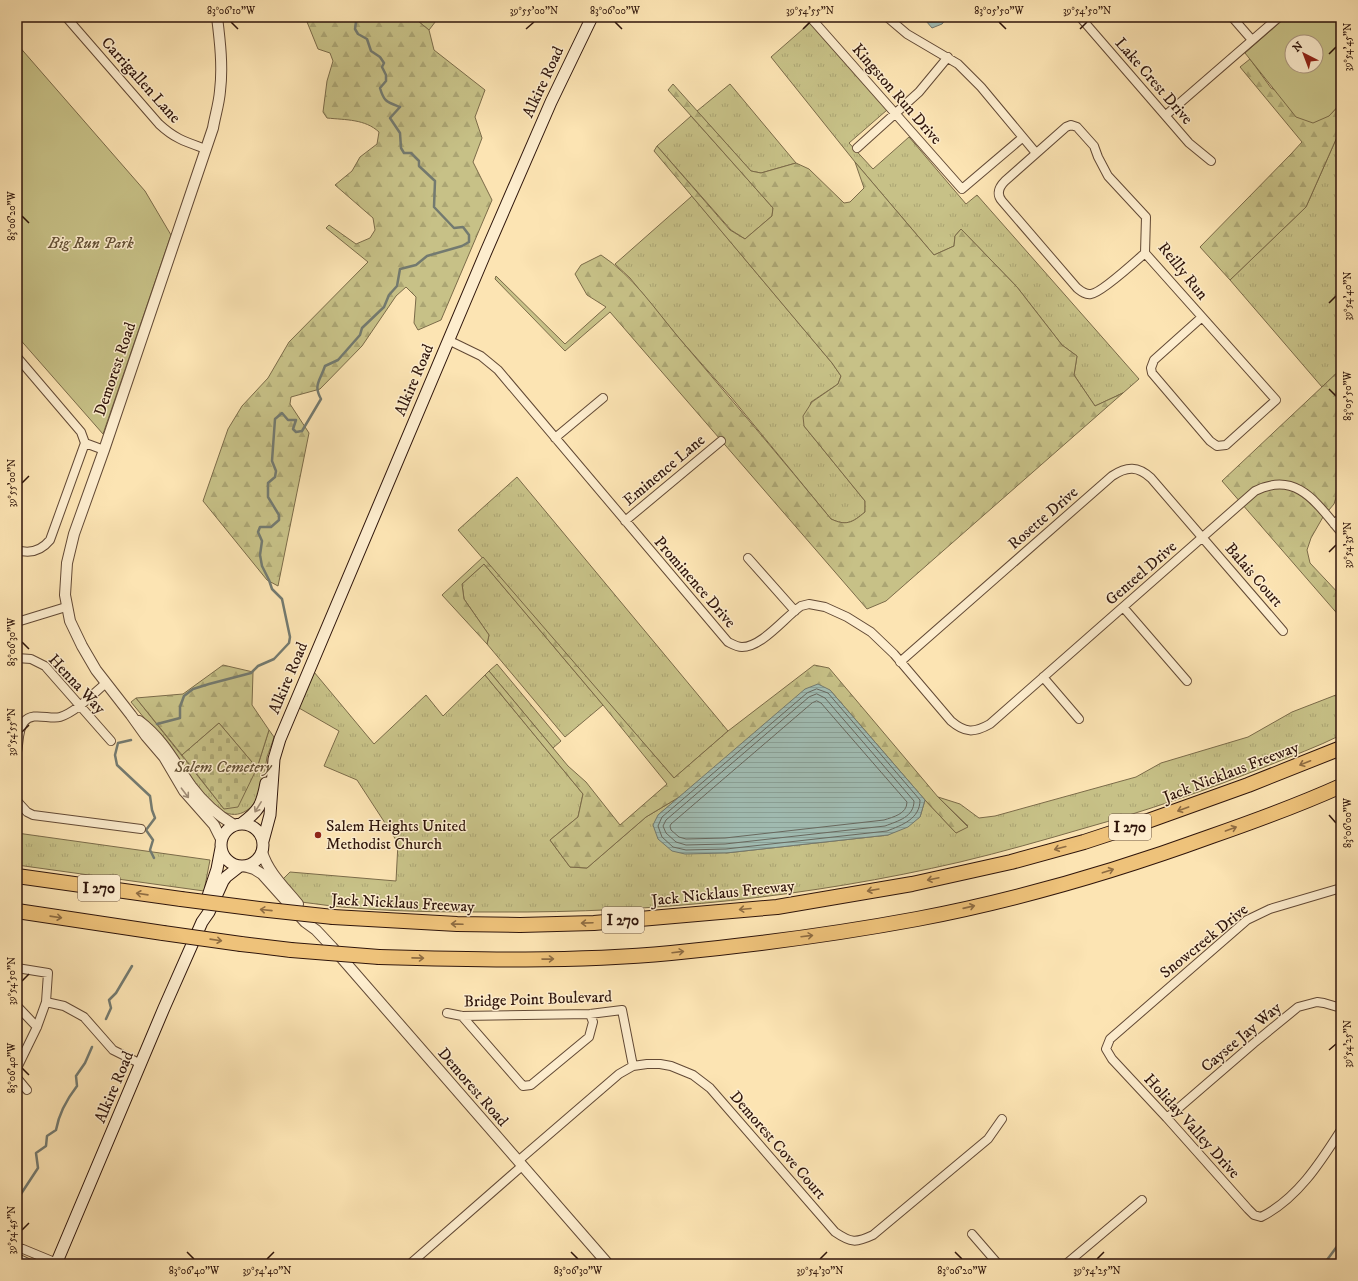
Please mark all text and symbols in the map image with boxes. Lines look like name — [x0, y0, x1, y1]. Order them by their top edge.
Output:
text: 83°06'10"W — [207, 5, 256, 17]
text: 39°55'00"N — [510, 5, 558, 17]
text: 83°06'00"W — [590, 5, 641, 17]
text: 39°54'55"N — [786, 5, 834, 17]
text: 83°05'50"W — [974, 5, 1025, 17]
text: 39°54'50"N — [1063, 5, 1111, 17]
text: 39°54'45"N — [1342, 23, 1354, 71]
street label: Carrigallen Lane — [97, 33, 185, 128]
street label: Lake Crest Drive — [1111, 33, 1197, 129]
north arrow — [1284, 34, 1324, 74]
street label: Kingston Run Drive — [848, 39, 947, 149]
text: N — [1290, 39, 1306, 56]
street label: Alkire Road — [518, 43, 568, 121]
text: 83°06'20"W — [6, 190, 18, 241]
park label: Big Run Park — [47, 233, 134, 253]
street label: Reilly Run — [1154, 238, 1213, 304]
text: 39°54'40"N — [1342, 272, 1354, 320]
street label: Demorest Road — [90, 319, 140, 419]
street label: Alkire Road — [390, 341, 438, 419]
text: 83°05'50"W — [1342, 370, 1354, 421]
street label: Eminence Lane — [619, 430, 709, 510]
text: 39°55'00"N — [6, 459, 18, 507]
street label: Rosette Drive — [1004, 482, 1082, 554]
text: 39°54'35"N — [1342, 522, 1354, 568]
street label: Prominence Drive — [650, 532, 741, 632]
street label: Genteel Drive — [1101, 536, 1181, 610]
street label: Balais Court — [1221, 539, 1287, 611]
text: 83°06'30"W — [6, 617, 18, 666]
street label: Alkire Road — [264, 639, 312, 717]
street label: Henna Way — [44, 650, 110, 718]
text: 39°54'55"N — [6, 708, 18, 756]
street label: Jack Nicklaus Freeway — [1159, 737, 1302, 808]
park label: Salem Cemetery — [173, 757, 273, 777]
one-way arrow — [1299, 759, 1311, 767]
one-way arrow — [181, 787, 189, 798]
text: 83°06'00"W — [1342, 797, 1354, 848]
one-way arrow — [254, 801, 262, 813]
one-way arrow — [1178, 805, 1190, 813]
road number: I 270 — [1109, 814, 1151, 840]
place label: Salem Heights United Methodist Church — [326, 816, 466, 854]
one-way arrow — [1225, 825, 1237, 833]
marker: Salem Heights United Methodist Church — [313, 830, 323, 840]
one-way arrow — [1053, 845, 1066, 853]
one-way arrow — [1102, 867, 1115, 874]
road number: I 270 — [78, 875, 120, 901]
street label: Jack Nicklaus Freeway — [649, 876, 796, 911]
one-way arrow — [927, 876, 940, 884]
one-way arrow — [867, 887, 880, 895]
street label: Jack Nicklaus Freeway — [329, 889, 476, 917]
one-way arrow — [136, 890, 149, 898]
street label: Snowcreek Drive — [1156, 899, 1252, 983]
one-way arrow — [962, 903, 975, 911]
one-way arrow — [260, 906, 273, 914]
one-way arrow — [739, 906, 752, 913]
road number: I 270 — [602, 907, 644, 933]
one-way arrow — [49, 913, 62, 921]
one-way arrow — [581, 919, 594, 927]
one-way arrow — [451, 920, 464, 928]
one-way arrow — [800, 932, 813, 940]
one-way arrow — [209, 936, 222, 944]
one-way arrow — [671, 948, 684, 956]
one-way arrow — [411, 954, 424, 962]
one-way arrow — [541, 955, 554, 963]
text: 39°54'50"N — [6, 957, 18, 1005]
street label: Bridge Point Boulevard — [463, 986, 613, 1012]
street label: Caysee Jay Way — [1197, 997, 1286, 1076]
text: 39°54'25"N — [1342, 1020, 1354, 1068]
text: 83°06'40"W — [6, 1042, 18, 1093]
street label: Demorest Road — [433, 1044, 513, 1130]
street label: Alkire Road — [90, 1048, 138, 1126]
street label: Holiday Valley Drive — [1140, 1069, 1245, 1183]
street label: Demorest Cove Court — [725, 1087, 831, 1203]
text: 39°54'45"N — [6, 1206, 18, 1254]
text: 83°06'40"W — [169, 1265, 220, 1277]
text: 39°54'40"N — [243, 1265, 291, 1277]
text: 83°06'30"W — [554, 1265, 603, 1277]
text: 39°54'30"N — [797, 1265, 843, 1277]
text: 83°06'20"W — [937, 1265, 988, 1277]
text: 39°54'25"N — [1073, 1265, 1121, 1277]

